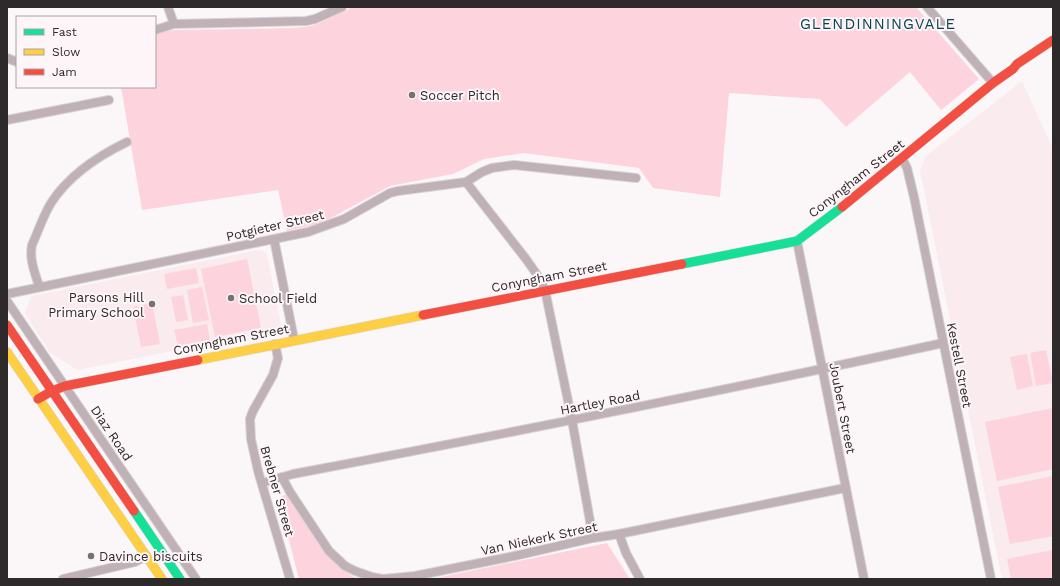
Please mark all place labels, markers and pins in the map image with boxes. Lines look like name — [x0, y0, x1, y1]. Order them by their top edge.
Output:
place label: Soccer Pitch — [420, 88, 500, 103]
marker: Soccer Pitch — [407, 90, 417, 100]
place label: Parsons Hill Primary School — [48, 290, 144, 320]
place label: School Field — [239, 291, 317, 306]
marker: School Field — [226, 293, 236, 303]
marker: Parsons Hill Primary School — [147, 299, 157, 309]
place label: Davince biscuits — [99, 549, 203, 564]
marker: Davince biscuits — [86, 551, 96, 561]

